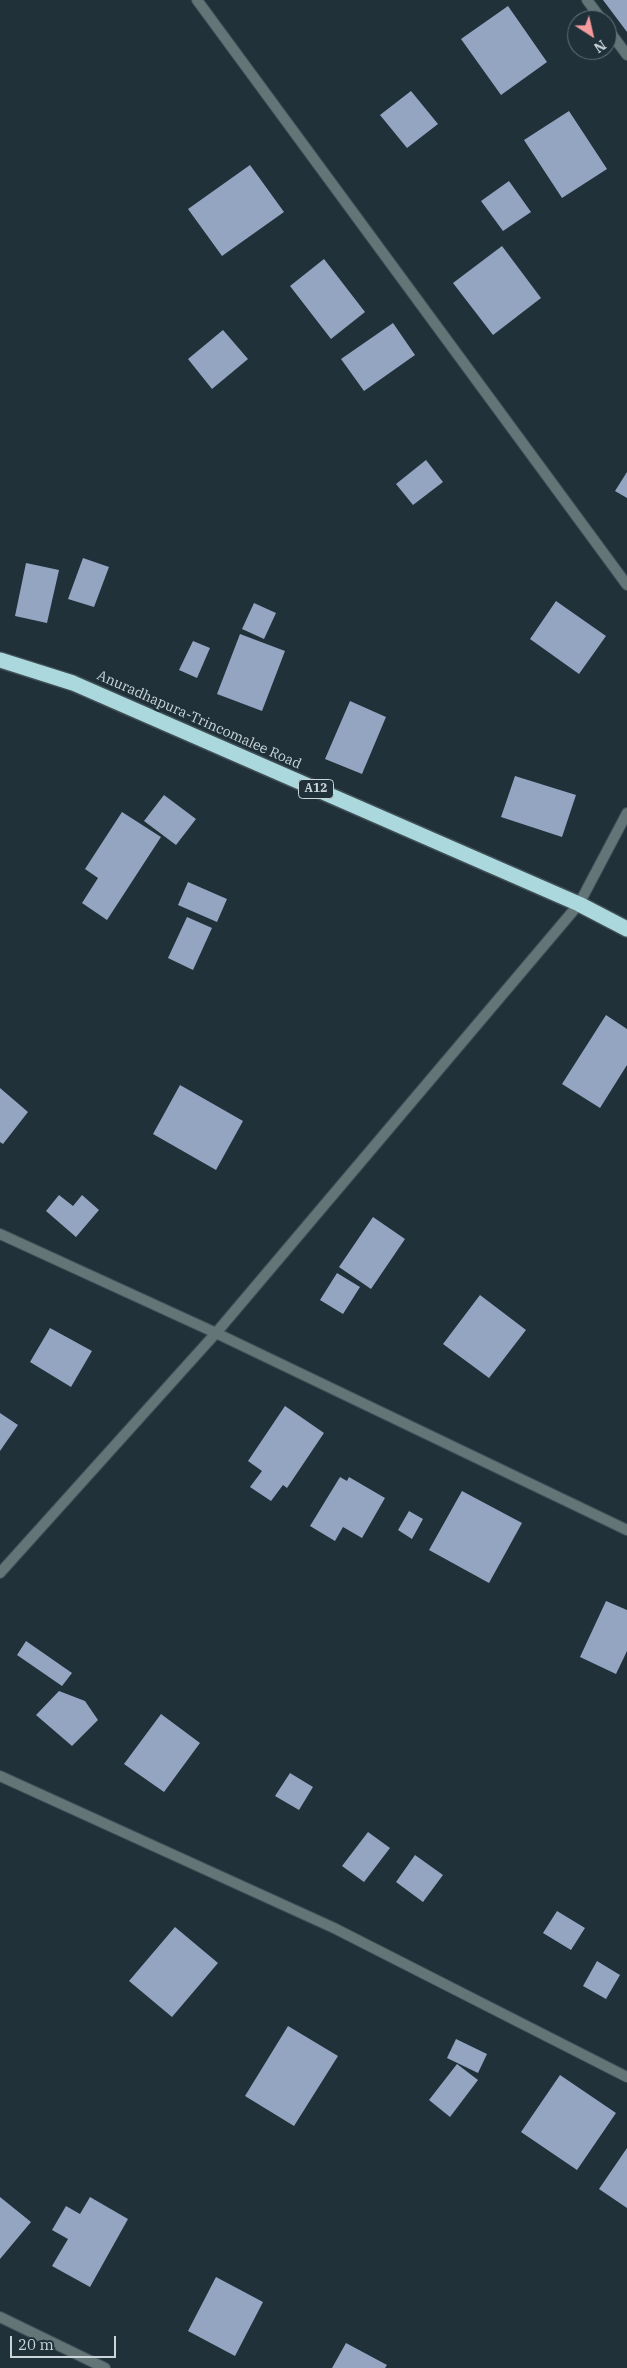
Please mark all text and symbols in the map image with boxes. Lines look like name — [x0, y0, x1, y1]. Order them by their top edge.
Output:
north arrow — [567, 10, 617, 60]
text: N — [590, 36, 610, 57]
street label: Anuradhapura-Trincomalee Road — [94, 667, 304, 773]
road number: A12 — [298, 780, 334, 799]
scale bar — [12, 2326, 119, 2358]
text: 20 m — [18, 2335, 54, 2354]

